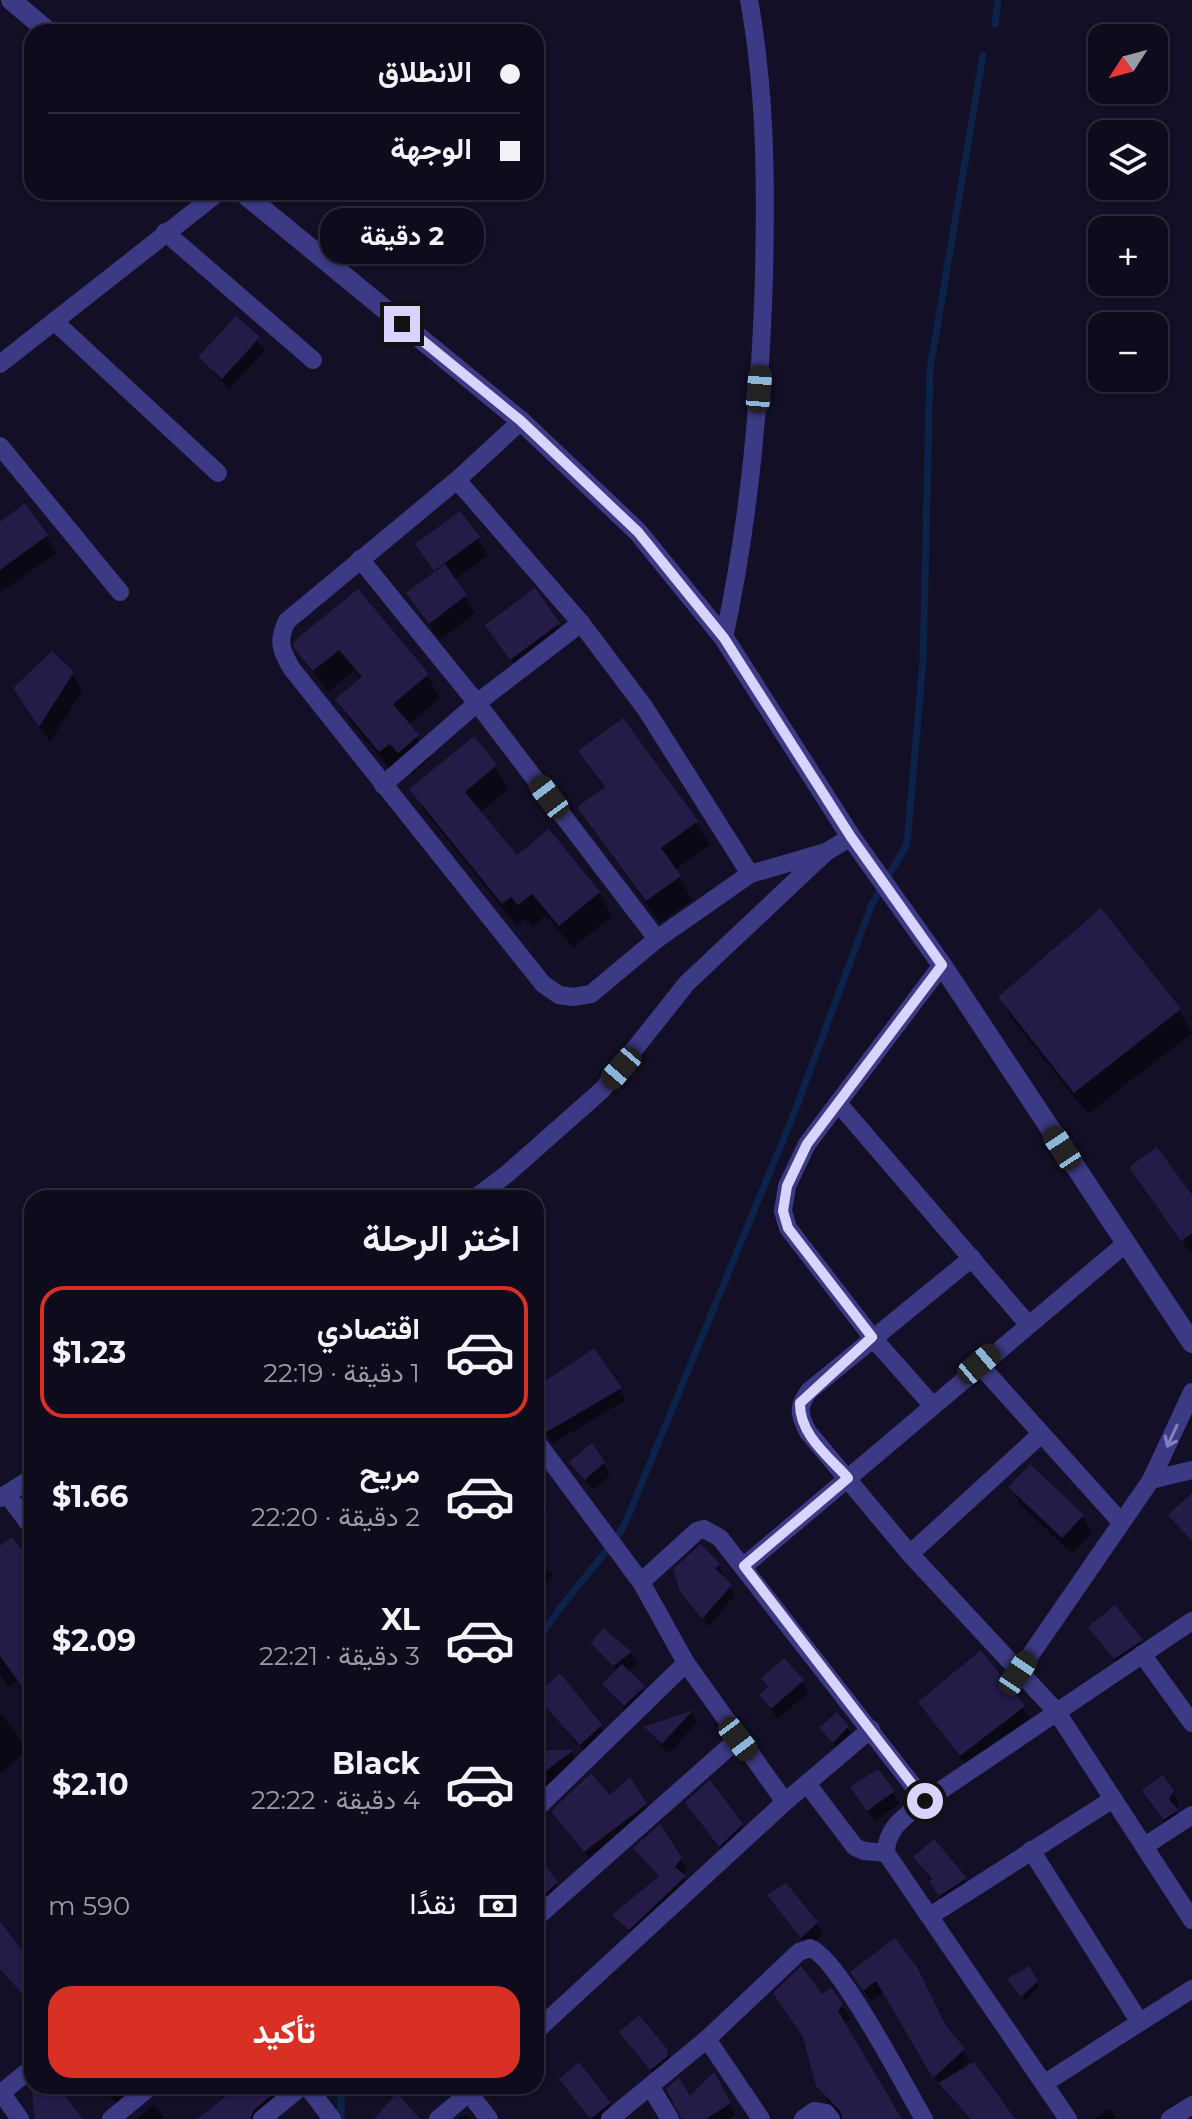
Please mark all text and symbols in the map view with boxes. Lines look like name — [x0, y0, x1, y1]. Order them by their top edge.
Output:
north arrow — [1088, 24, 1168, 104]
map controls — [1088, 24, 1168, 392]
text: الانطلاق — [378, 53, 472, 90]
button: layers — [1088, 120, 1168, 200]
text: الوجهة — [390, 130, 472, 167]
callout: 2 دقيقة — [320, 208, 484, 264]
button: + — [1088, 216, 1168, 296]
text: 2 دقيقة — [360, 220, 444, 252]
route end — [384, 306, 420, 342]
button: − — [1088, 312, 1168, 392]
car — [745, 364, 773, 414]
car — [525, 771, 573, 823]
car — [596, 1042, 646, 1094]
car — [1039, 1121, 1085, 1175]
text: اختر الرحلة — [362, 1216, 520, 1260]
text: اقتصادي — [317, 1310, 420, 1347]
icon: car — [444, 1316, 516, 1388]
text: $1.23 — [52, 1334, 126, 1371]
car — [953, 1339, 1005, 1389]
text: 1 دقيقة · 22:19 — [263, 1357, 420, 1389]
one-way arrow — [1164, 1424, 1179, 1448]
text: مريح — [360, 1454, 420, 1491]
icon: car — [444, 1460, 516, 1532]
text: $1.66 — [52, 1478, 128, 1515]
text: 2 دقيقة · 22:20 — [251, 1501, 420, 1533]
text: XL — [381, 1601, 420, 1638]
icon: car — [444, 1604, 516, 1676]
text: $2.09 — [52, 1622, 136, 1659]
text: 3 دقيقة · 22:21 — [259, 1640, 420, 1672]
car — [995, 1646, 1041, 1700]
car — [714, 1713, 762, 1765]
text: Black — [332, 1745, 420, 1782]
icon: car — [444, 1748, 516, 1820]
text: $2.10 — [52, 1766, 129, 1803]
route start — [907, 1783, 943, 1819]
text: 4 دقيقة · 22:22 — [251, 1784, 420, 1816]
icon: cash — [476, 1884, 520, 1928]
text: نقدًا — [410, 1885, 456, 1922]
text: 590 m — [48, 1890, 130, 1922]
button: تأكيد — [48, 1986, 520, 2078]

